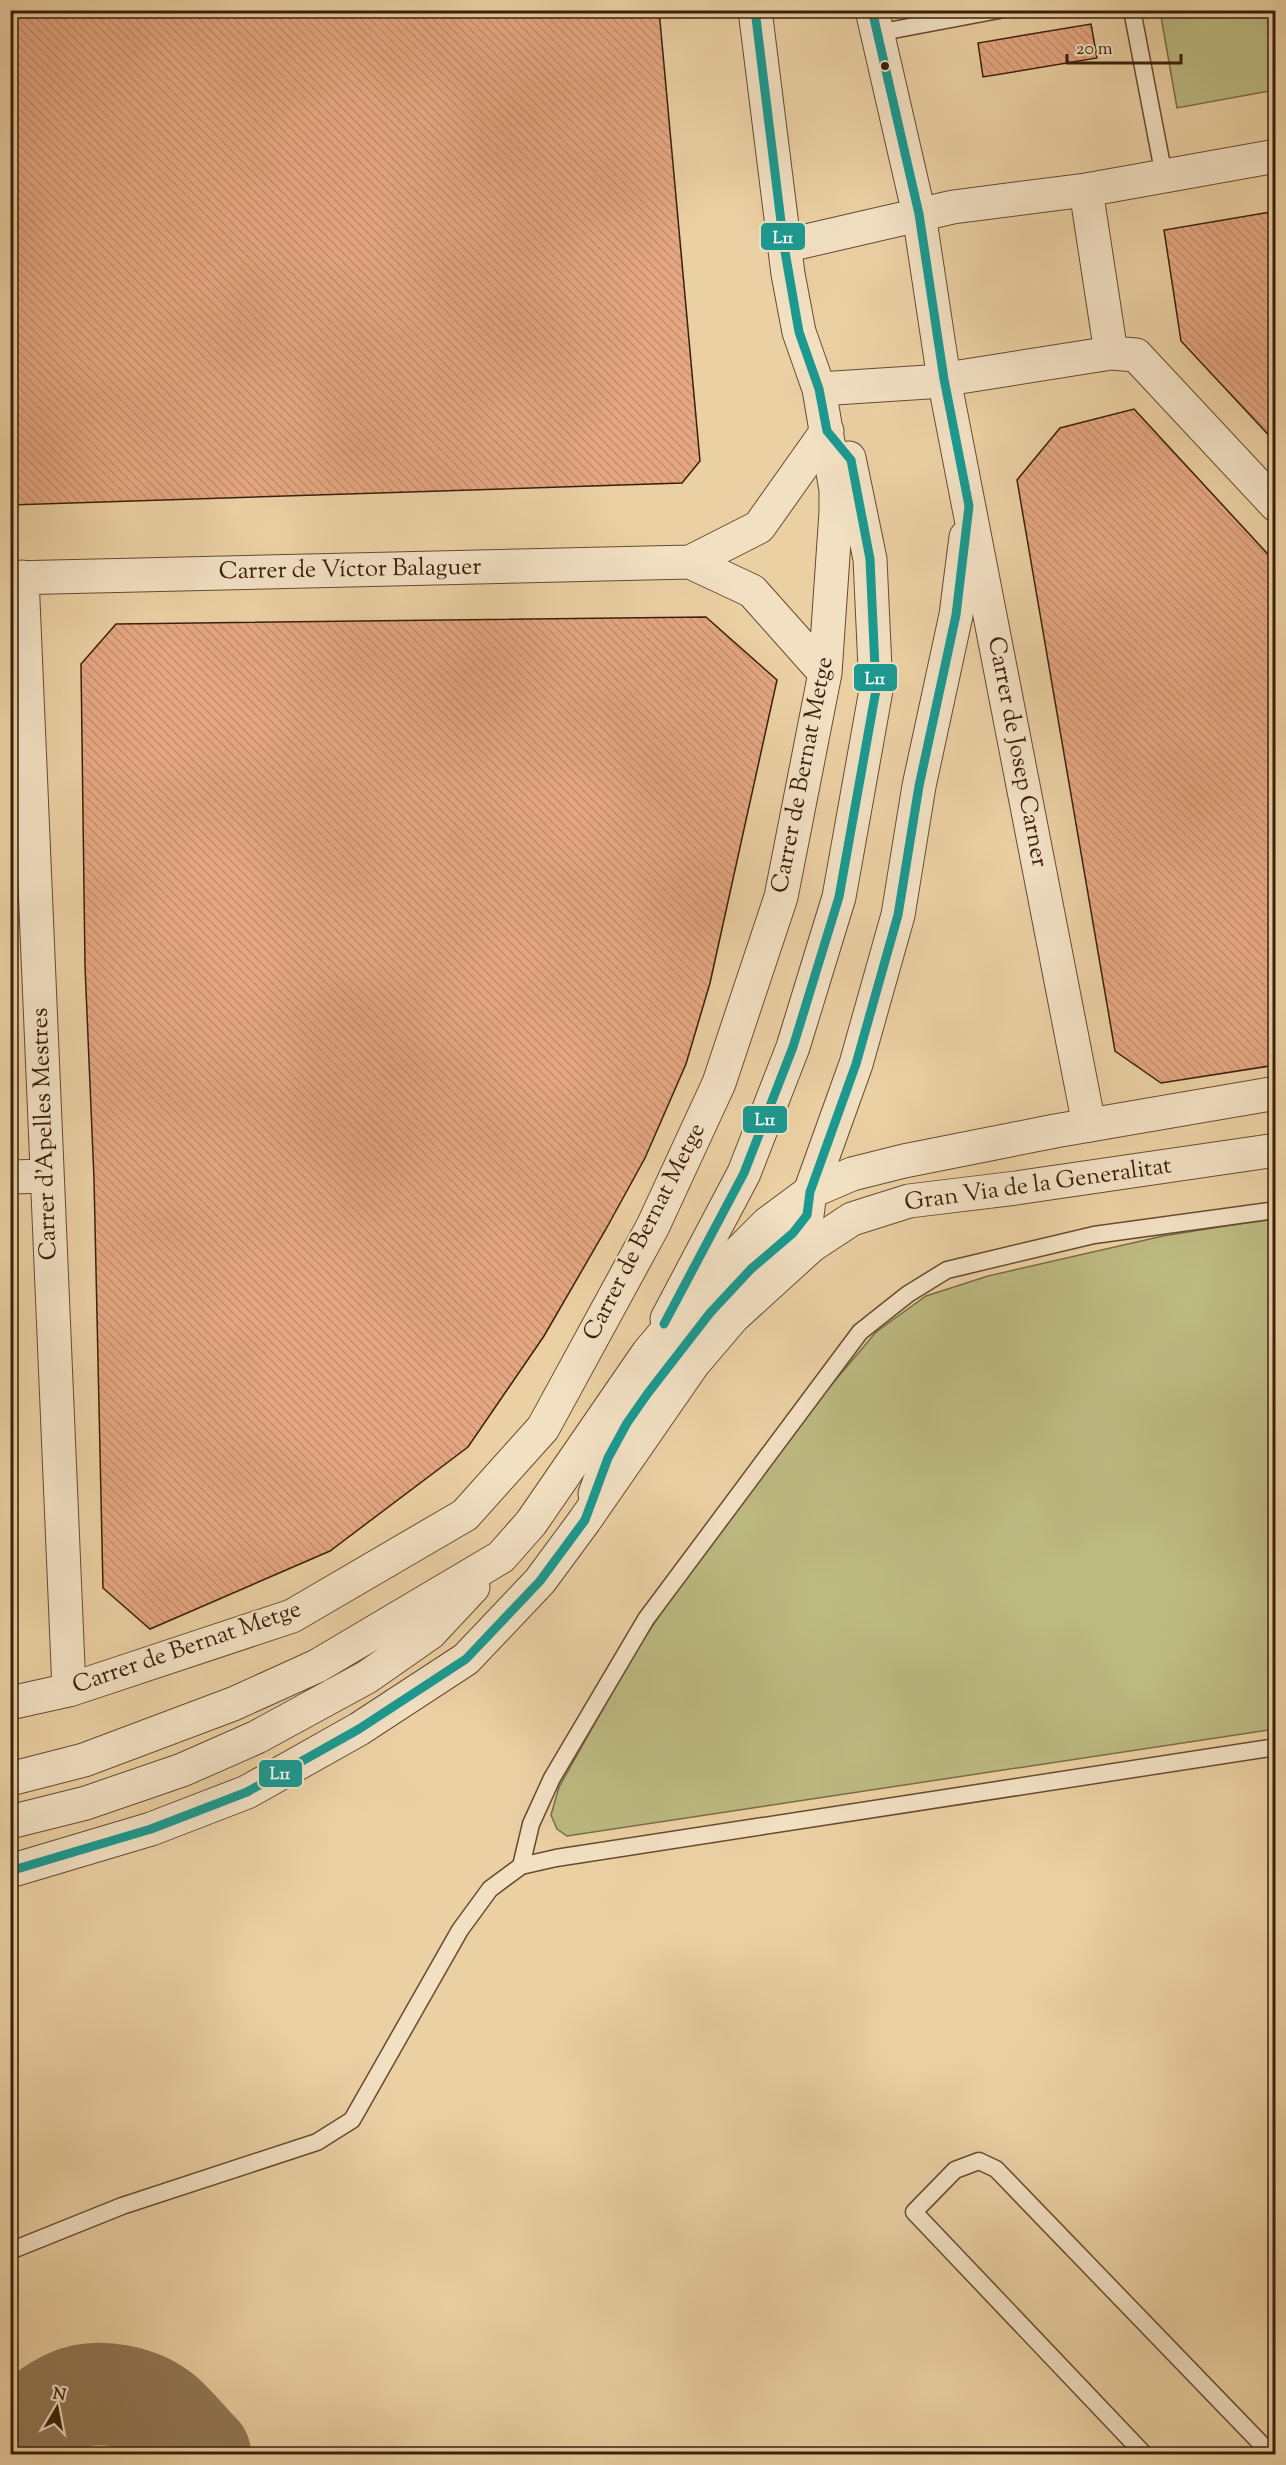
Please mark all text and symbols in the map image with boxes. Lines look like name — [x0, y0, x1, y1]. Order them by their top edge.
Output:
scale bar — [1067, 27, 1181, 65]
text: 20 m — [1076, 37, 1113, 63]
unlabelled marker — [879, 60, 891, 72]
line badge: L11 — [760, 222, 806, 251]
text: L11 — [773, 228, 794, 251]
street label: Carrer de Víctor Balaguer — [218, 551, 482, 589]
street label: Carrer de Josep Carner — [978, 634, 1056, 870]
street label: Carrer de Bernat Metge — [763, 654, 843, 896]
line badge: L11 — [853, 663, 898, 692]
text: L11 — [865, 669, 886, 692]
street label: Carrer d'Apelles Mestres — [24, 1007, 66, 1261]
line badge: L11 — [742, 1105, 788, 1134]
text: L11 — [755, 1110, 776, 1133]
street label: Carrer de Bernat Metge — [575, 1117, 715, 1347]
street label: Gran Via de la Generalitat — [902, 1149, 1174, 1221]
street label: Carrer de Bernat Metge — [68, 1593, 306, 1703]
line badge: L11 — [258, 1759, 303, 1788]
text: L11 — [270, 1764, 291, 1787]
north arrow — [27, 2378, 87, 2438]
text: N — [51, 2383, 68, 2408]

